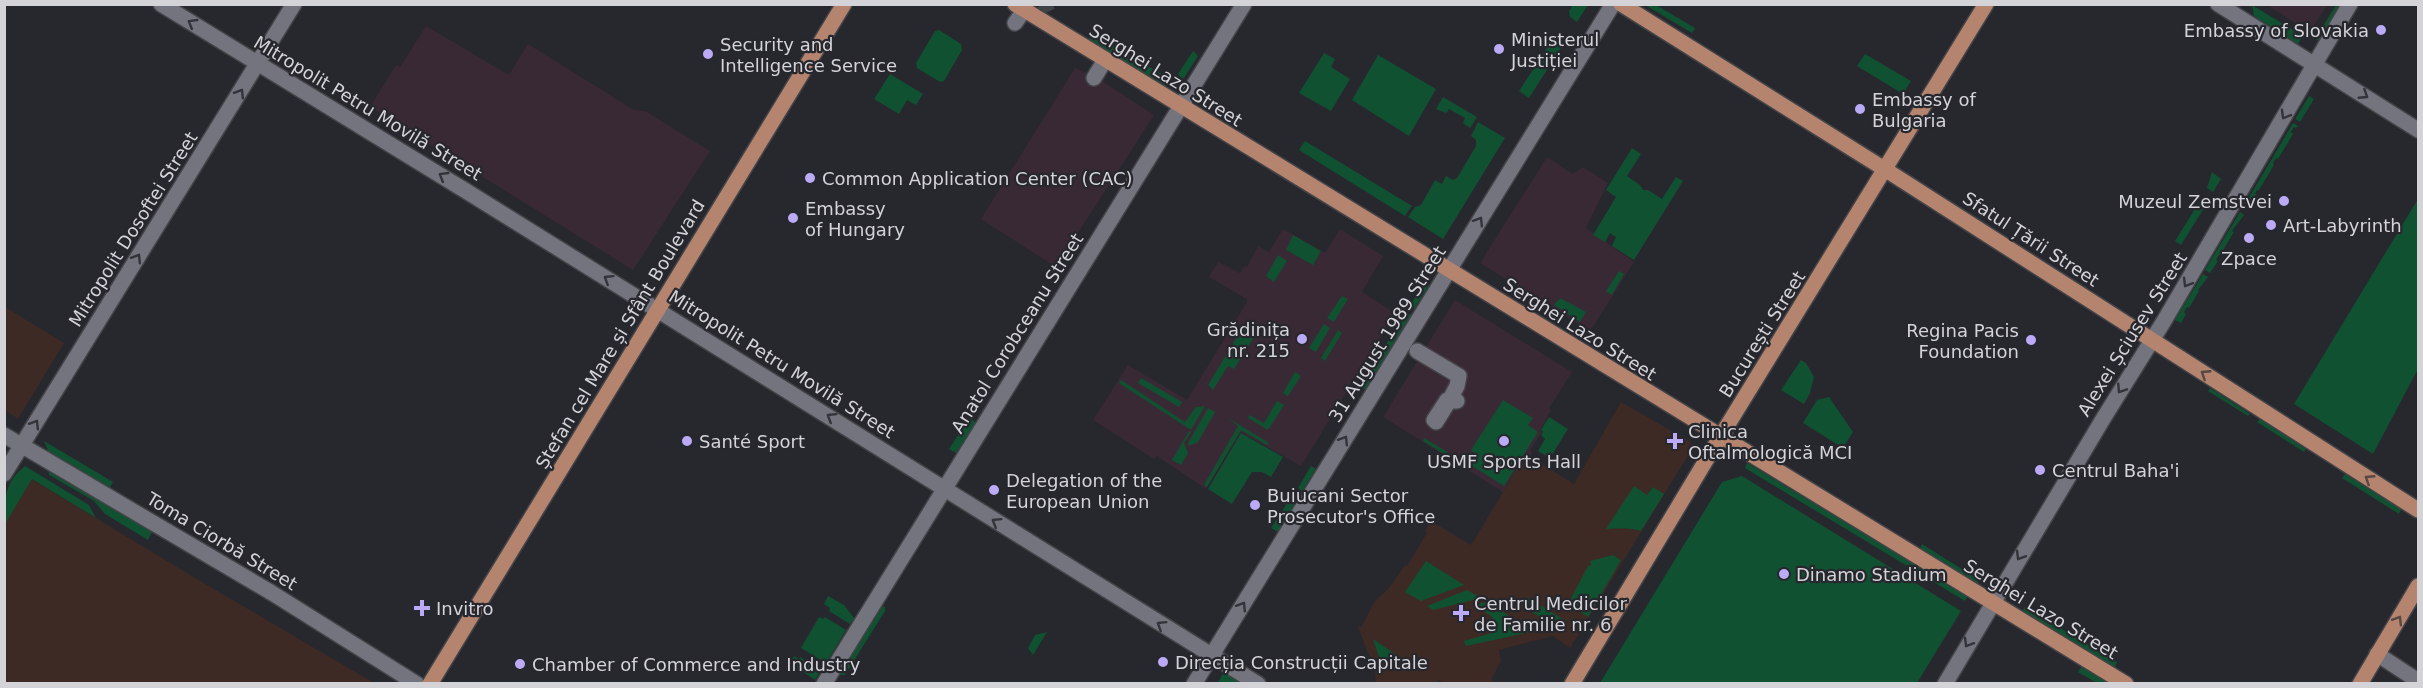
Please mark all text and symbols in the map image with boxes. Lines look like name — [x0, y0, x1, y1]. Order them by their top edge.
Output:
one-way arrow — [188, 19, 198, 31]
street label: Serghei Lazo Street — [1086, 19, 1246, 131]
place label: Embassy of Slovakia — [2184, 20, 2369, 41]
marker: Embassy of Slovakia — [2374, 23, 2388, 37]
place label: Ministerul Justiției — [1510, 29, 1599, 71]
street label: Mitropolit Petru Movilă Street — [250, 31, 486, 185]
place label: Security and Intelligence Service — [720, 34, 897, 76]
marker: Ministerul Justiției — [1492, 42, 1506, 56]
marker: Security and Intelligence Service — [701, 47, 715, 61]
one-way arrow — [2357, 88, 2368, 99]
one-way arrow — [232, 89, 244, 99]
place label: Embassy of Bulgaria — [1872, 89, 1977, 131]
marker: Embassy of Bulgaria — [1853, 102, 1867, 116]
one-way arrow — [2281, 109, 2293, 119]
street label: Mitropolit Dosoftei Street — [64, 128, 202, 330]
place label: Common Application Center (CAC) — [822, 168, 1133, 189]
marker: Common Application Center (CAC) — [803, 171, 817, 185]
one-way arrow — [438, 173, 449, 184]
street label: Sfatul Țării Street — [1959, 187, 2103, 291]
place label: Muzeul Zemstvei — [2118, 191, 2272, 212]
marker: Muzeul Zemstvei — [2277, 194, 2291, 208]
street label: Ștefan cel Mare și Sfânt Boulevard — [531, 196, 709, 472]
place label: Embassy of Hungary — [805, 198, 905, 240]
marker: Embassy of Hungary — [786, 211, 800, 225]
place label: Art-Labyrinth — [2283, 215, 2402, 236]
one-way arrow — [1472, 217, 1484, 227]
marker: Art-Labyrinth — [2264, 218, 2278, 232]
street label: Anatol Corobceanu Street — [947, 229, 1087, 437]
marker: Zpace — [2242, 231, 2256, 245]
street label: 31 August 1989 Street — [1324, 242, 1450, 426]
street label: Alexei Șciusev Street — [2073, 248, 2191, 420]
place label: Zpace — [2221, 248, 2277, 269]
one-way arrow — [130, 254, 142, 264]
street label: București Street — [1715, 267, 1809, 401]
street label: Serghei Lazo Street — [1500, 273, 1660, 385]
one-way arrow — [604, 275, 614, 287]
one-way arrow — [2182, 277, 2194, 287]
street label: Mitropolit Petru Movilă Street — [665, 286, 899, 442]
place label: Grădinița nr. 215 — [1207, 319, 1290, 361]
place label: Regina Pacis Foundation — [1906, 320, 2019, 362]
marker: Grădinița nr. 215 — [1295, 332, 1309, 346]
marker: Regina Pacis Foundation — [2024, 333, 2038, 347]
one-way arrow — [2201, 369, 2211, 381]
one-way arrow — [2117, 383, 2128, 394]
one-way arrow — [827, 413, 838, 424]
one-way arrow — [27, 420, 39, 430]
place label: Clinica Oftalmologică MCI — [1688, 421, 1852, 463]
place label: Santé Sport — [699, 431, 805, 452]
marker: Clinica Oftalmologică MCI — [1666, 432, 1684, 450]
marker: Santé Sport — [680, 434, 694, 448]
marker: USMF Sports Hall — [1497, 434, 1511, 448]
one-way arrow — [1337, 436, 1349, 446]
place label: USMF Sports Hall — [1427, 451, 1581, 472]
place label: Centrul Baha'i — [2052, 460, 2179, 481]
marker: Centrul Baha'i — [2033, 463, 2047, 477]
place label: Delegation of the European Union — [1006, 470, 1162, 512]
one-way arrow — [2365, 474, 2375, 486]
marker: Delegation of the European Union — [987, 483, 1001, 497]
place label: Buiucani Sector Prosecutor's Office — [1267, 485, 1435, 527]
street label: Toma Ciorbă Street — [142, 487, 301, 594]
marker: Buiucani Sector Prosecutor's Office — [1248, 498, 1262, 512]
one-way arrow — [992, 517, 1002, 529]
one-way arrow — [2015, 550, 2027, 560]
street label: Serghei Lazo Street — [1960, 555, 2122, 663]
place label: Dinamo Stadium — [1796, 564, 1946, 585]
marker: Dinamo Stadium — [1777, 567, 1791, 581]
place label: Centrul Medicilor de Familie nr. 6 — [1474, 593, 1628, 635]
place label: Invitro — [436, 598, 493, 619]
marker: Invitro — [413, 599, 431, 617]
one-way arrow — [1234, 602, 1246, 612]
marker: Centrul Medicilor de Familie nr. 6 — [1452, 604, 1470, 622]
one-way arrow — [2390, 616, 2402, 626]
one-way arrow — [1157, 620, 1167, 632]
one-way arrow — [1964, 637, 1976, 647]
place label: Direcția Construcții Capitale — [1175, 652, 1428, 673]
place label: Chamber of Commerce and Industry — [532, 654, 861, 675]
marker: Direcția Construcții Capitale — [1156, 655, 1170, 669]
marker: Chamber of Commerce and Industry — [513, 657, 527, 671]

